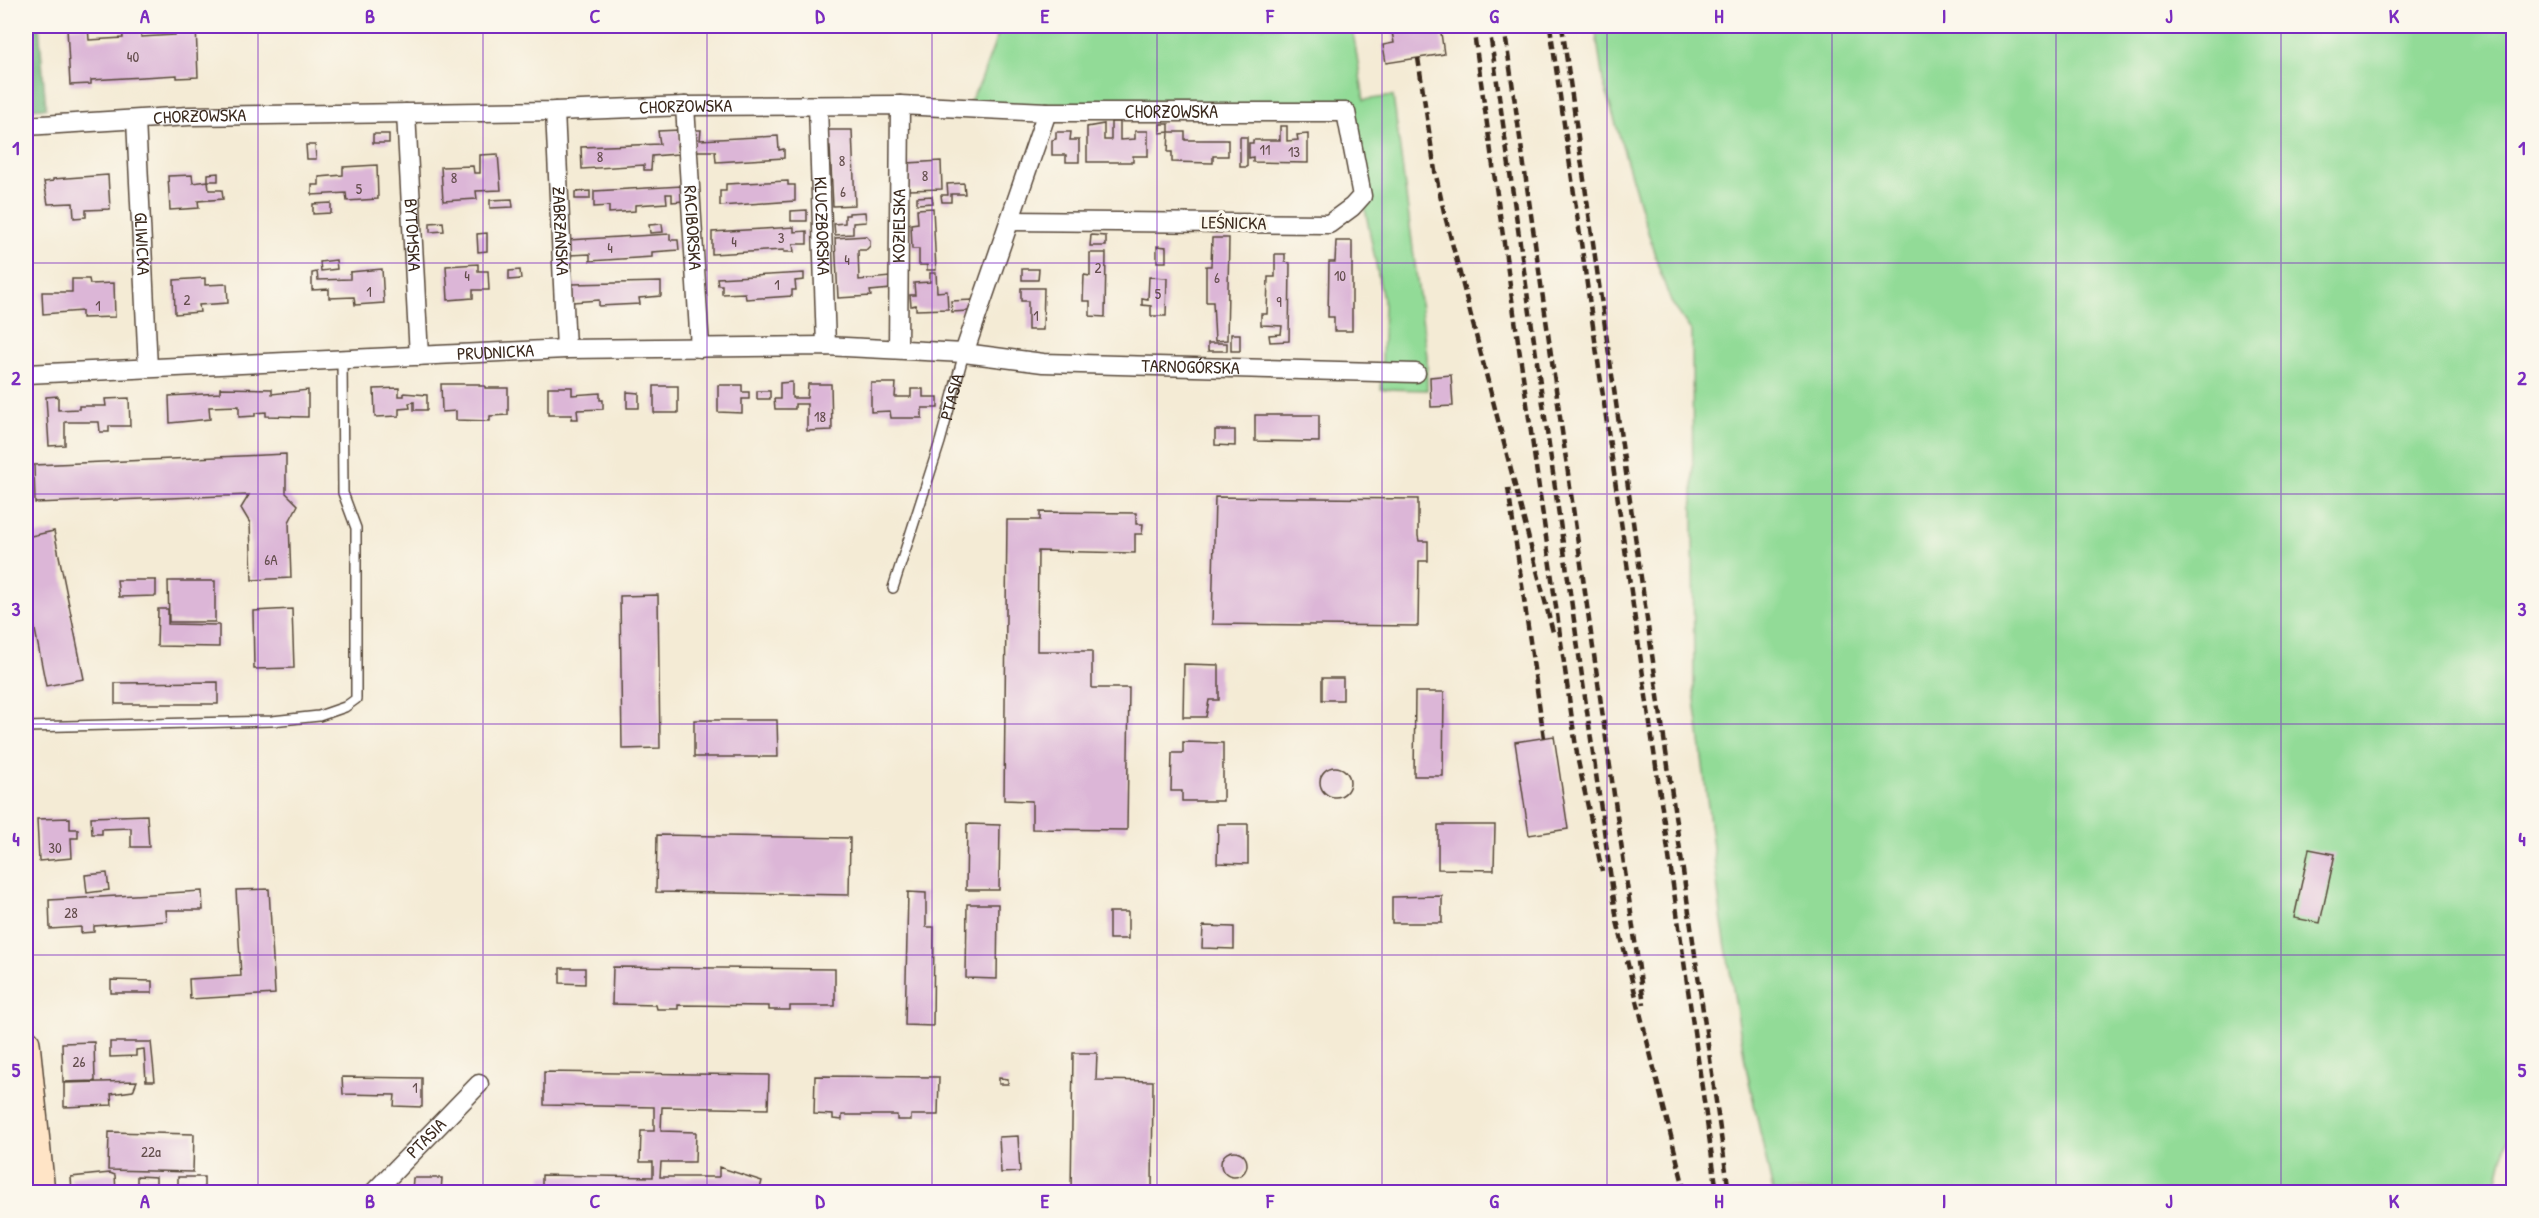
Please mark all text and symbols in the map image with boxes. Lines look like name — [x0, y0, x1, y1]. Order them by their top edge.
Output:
text: A — [140, 2, 150, 29]
text: B — [365, 2, 375, 29]
text: C — [590, 2, 601, 29]
text: D — [815, 2, 825, 29]
text: E — [1041, 2, 1050, 29]
text: F — [1265, 2, 1275, 29]
text: G — [1489, 2, 1499, 29]
text: H — [1714, 2, 1724, 29]
text: I — [1942, 2, 1946, 29]
text: J — [2165, 2, 2173, 29]
text: K — [2389, 2, 2400, 29]
house number: 40 — [127, 46, 139, 67]
street label: CHORZOWSKA — [638, 93, 732, 120]
street label: CHORZOWSKA — [1125, 99, 1218, 124]
street label: CHORZOWSKA — [152, 102, 247, 130]
text: 1 — [12, 134, 20, 161]
text: 1 — [2518, 134, 2526, 161]
house number: 11 — [1260, 139, 1270, 160]
house number: 13 — [1288, 141, 1300, 162]
house number: 8 — [597, 146, 603, 167]
house number: 8 — [839, 150, 845, 171]
house number: 8 — [922, 165, 928, 186]
house number: 8 — [451, 167, 457, 188]
street label: KLUCZBORSKA — [808, 176, 837, 276]
house number: 5 — [356, 178, 363, 199]
house number: 6 — [840, 181, 846, 202]
street label: RACIBORSKA — [678, 185, 708, 271]
street label: ZABRZAŃSKA — [546, 186, 576, 276]
street label: KOZIELSKA — [886, 189, 911, 263]
street label: BYTOMSKA — [399, 198, 427, 272]
street label: LEŚNICKA — [1201, 209, 1267, 236]
street label: GLIWICKA — [128, 212, 157, 276]
house number: 3 — [778, 227, 785, 248]
house number: 4 — [731, 231, 737, 252]
house number: 4 — [607, 237, 613, 258]
house number: 4 — [844, 249, 850, 270]
house number: 2 — [1094, 257, 1102, 278]
house number: 4 — [464, 265, 470, 286]
house number: 10 — [1334, 265, 1346, 286]
house number: 6 — [1214, 267, 1220, 288]
house number: 1 — [774, 274, 780, 295]
house number: 1 — [366, 281, 372, 302]
house number: 5 — [1155, 283, 1162, 304]
house number: 2 — [183, 289, 191, 310]
house number: 9 — [1276, 291, 1282, 312]
house number: 1 — [95, 295, 101, 316]
house number: 1 — [1033, 305, 1039, 326]
street label: PRUDNICKA — [456, 337, 535, 366]
street label: TARNOGÓRSKA — [1141, 353, 1240, 380]
text: 2 — [11, 364, 21, 391]
text: 2 — [2517, 364, 2527, 391]
street label: PTASIA — [933, 371, 970, 423]
house number: 18 — [814, 406, 826, 427]
house number: 6A — [264, 549, 278, 570]
text: 3 — [12, 595, 21, 622]
text: 3 — [2518, 595, 2527, 622]
text: 4 — [12, 825, 20, 852]
text: 4 — [2518, 825, 2526, 852]
house number: 30 — [48, 837, 62, 858]
house number: 28 — [64, 902, 78, 923]
house number: 26 — [72, 1051, 86, 1072]
text: 5 — [12, 1056, 21, 1083]
text: 5 — [2518, 1056, 2527, 1083]
house number: 1 — [412, 1077, 418, 1098]
street label: PTASIA — [401, 1112, 451, 1164]
house number: 22a — [141, 1141, 161, 1162]
text: A — [140, 1187, 150, 1214]
text: B — [365, 1187, 375, 1214]
text: C — [590, 1187, 601, 1214]
text: D — [815, 1187, 825, 1214]
text: E — [1041, 1187, 1050, 1214]
text: F — [1265, 1187, 1275, 1214]
text: G — [1489, 1187, 1499, 1214]
text: H — [1714, 1187, 1724, 1214]
text: I — [1942, 1187, 1946, 1214]
text: J — [2165, 1187, 2173, 1214]
text: K — [2389, 1187, 2400, 1214]

